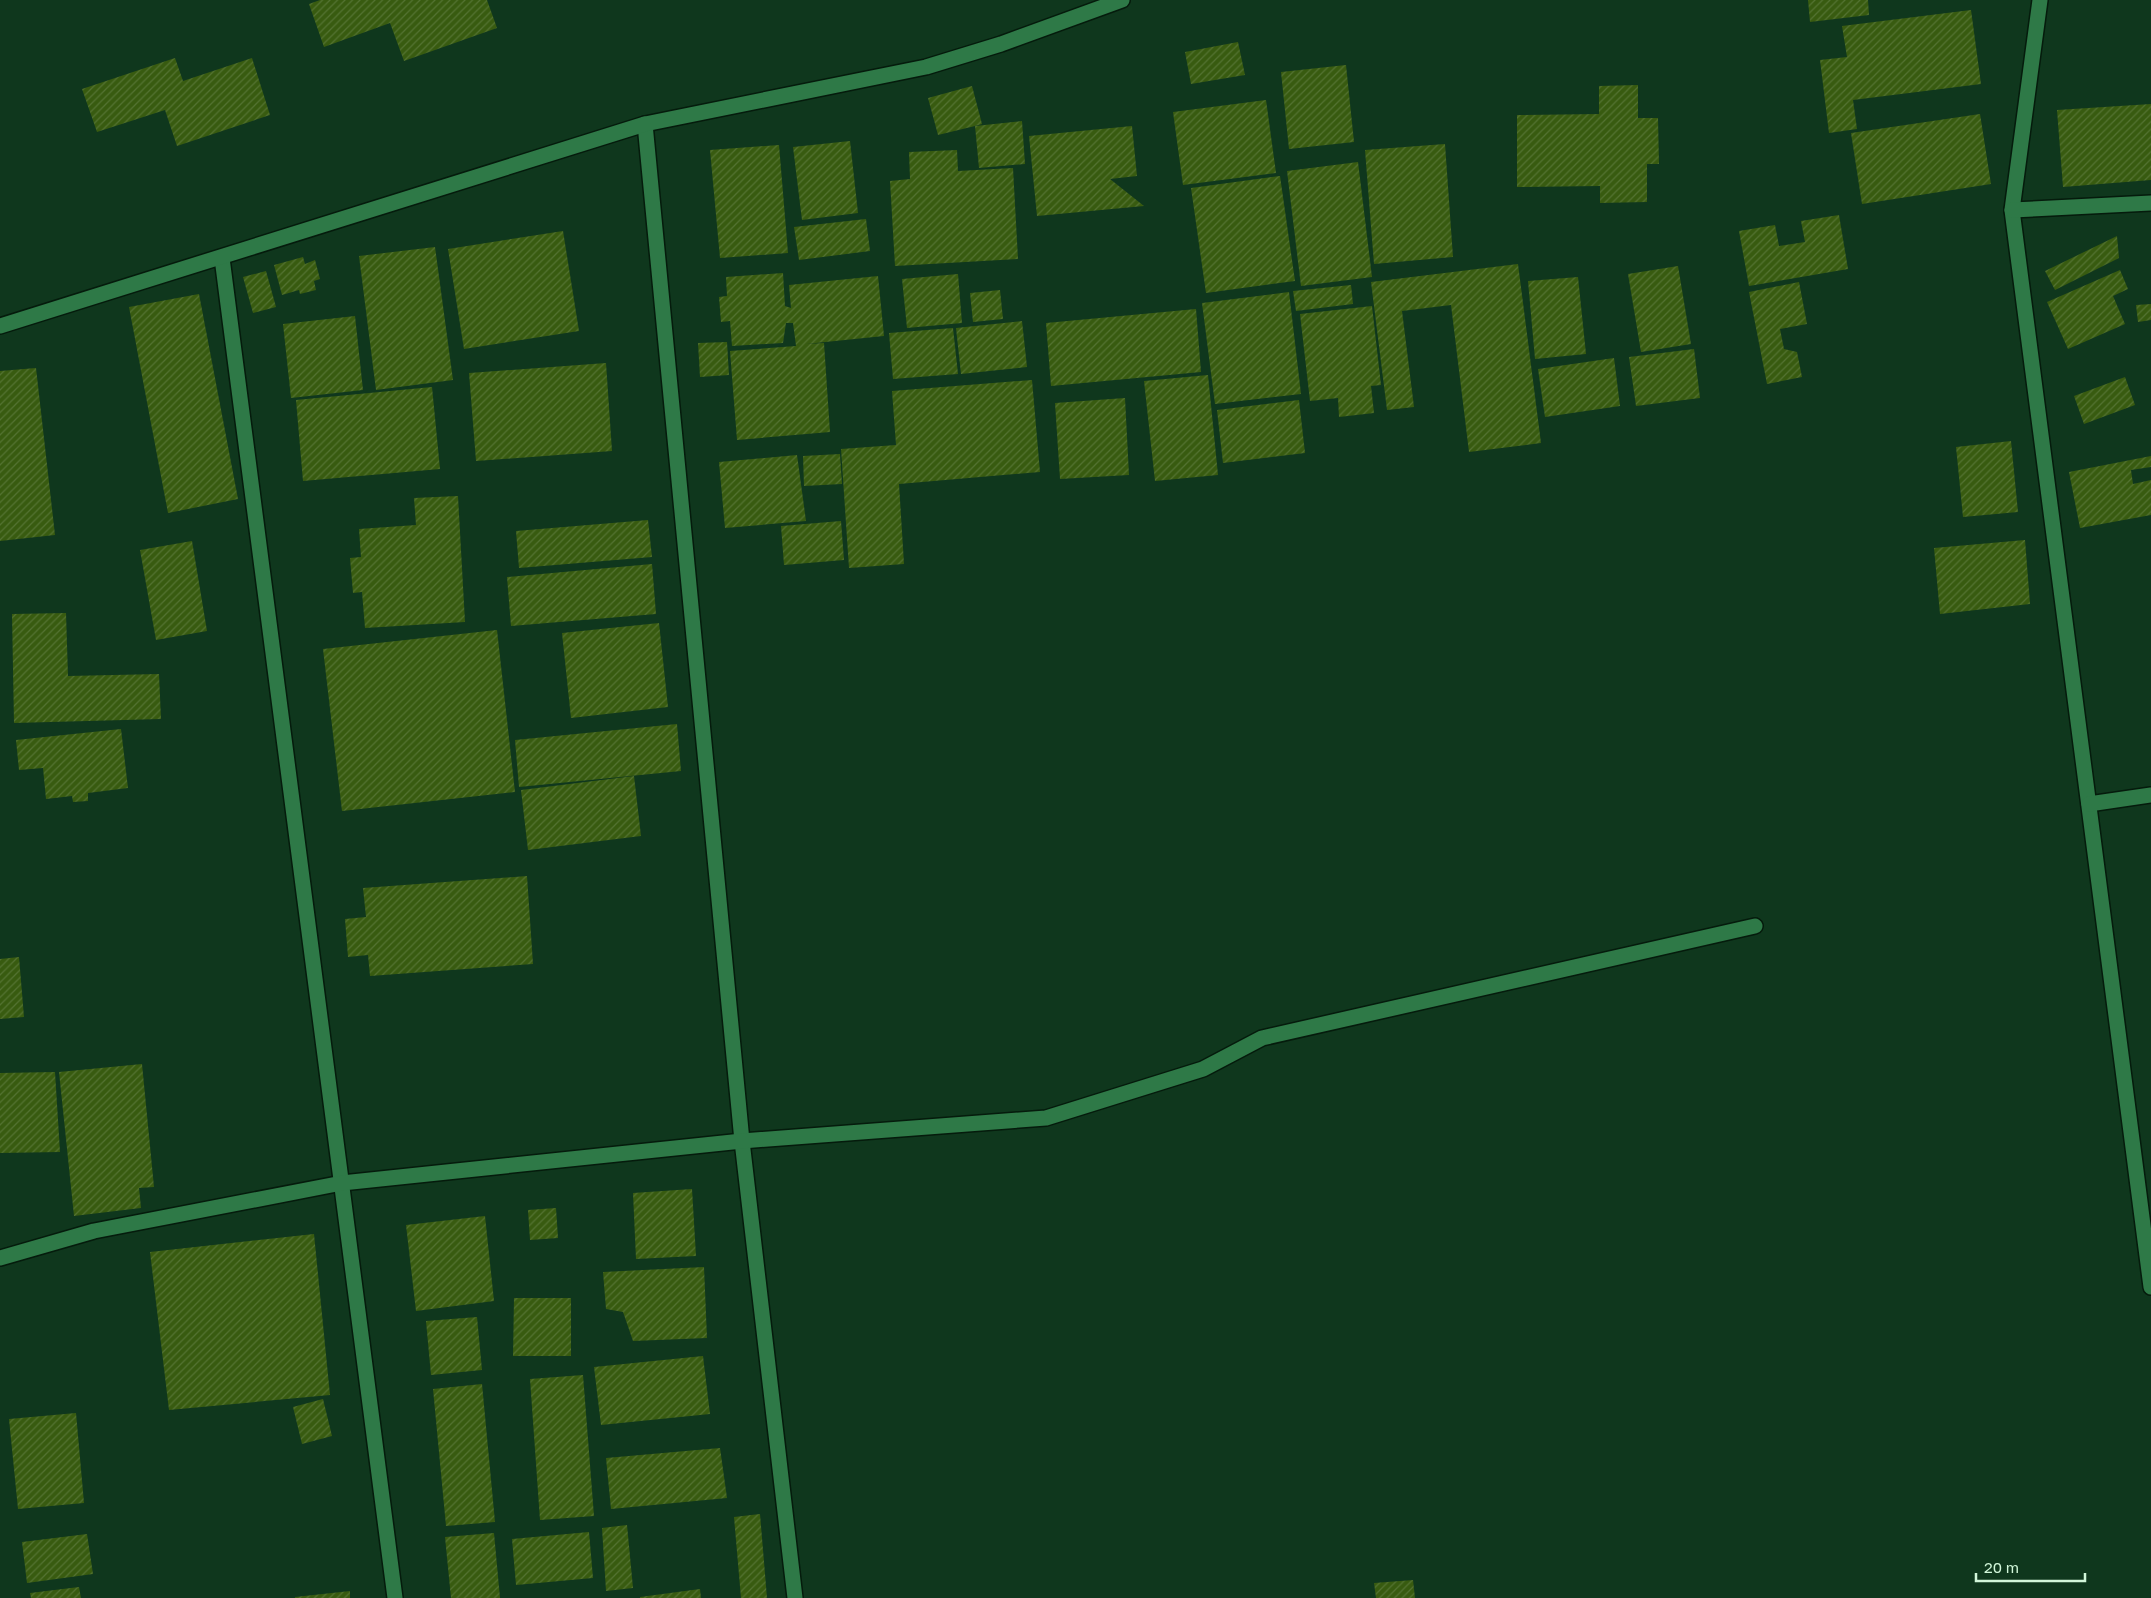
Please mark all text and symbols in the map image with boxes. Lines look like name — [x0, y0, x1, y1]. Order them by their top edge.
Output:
scale bar — [1976, 1550, 2085, 1582]
text: 20 m — [1984, 1558, 2019, 1576]

